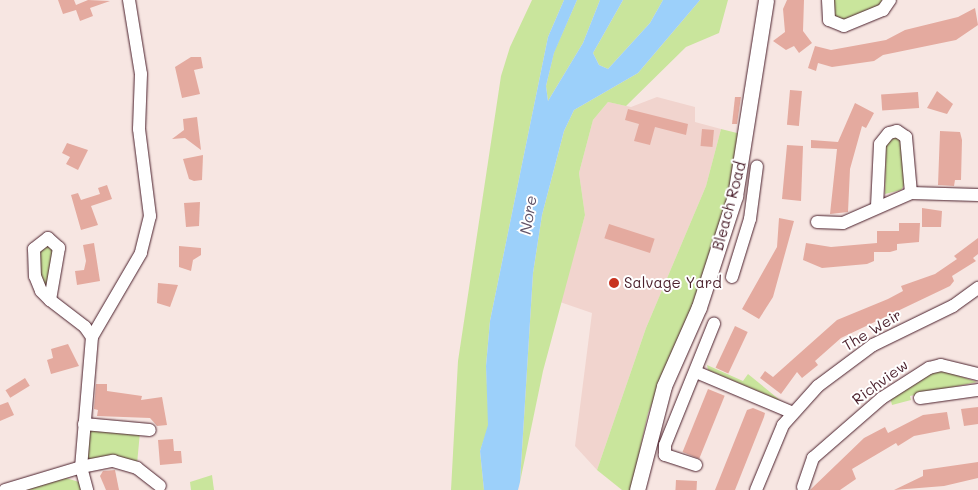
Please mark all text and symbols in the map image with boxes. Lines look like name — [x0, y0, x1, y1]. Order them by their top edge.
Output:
street label: Bleach Road — [709, 160, 749, 252]
water label: Nore — [515, 194, 541, 236]
place label: Salvage Yard — [624, 274, 722, 292]
marker: Salvage Yard — [608, 277, 620, 289]
street label: The Weir — [839, 305, 905, 355]
street label: Richview — [848, 356, 912, 408]

